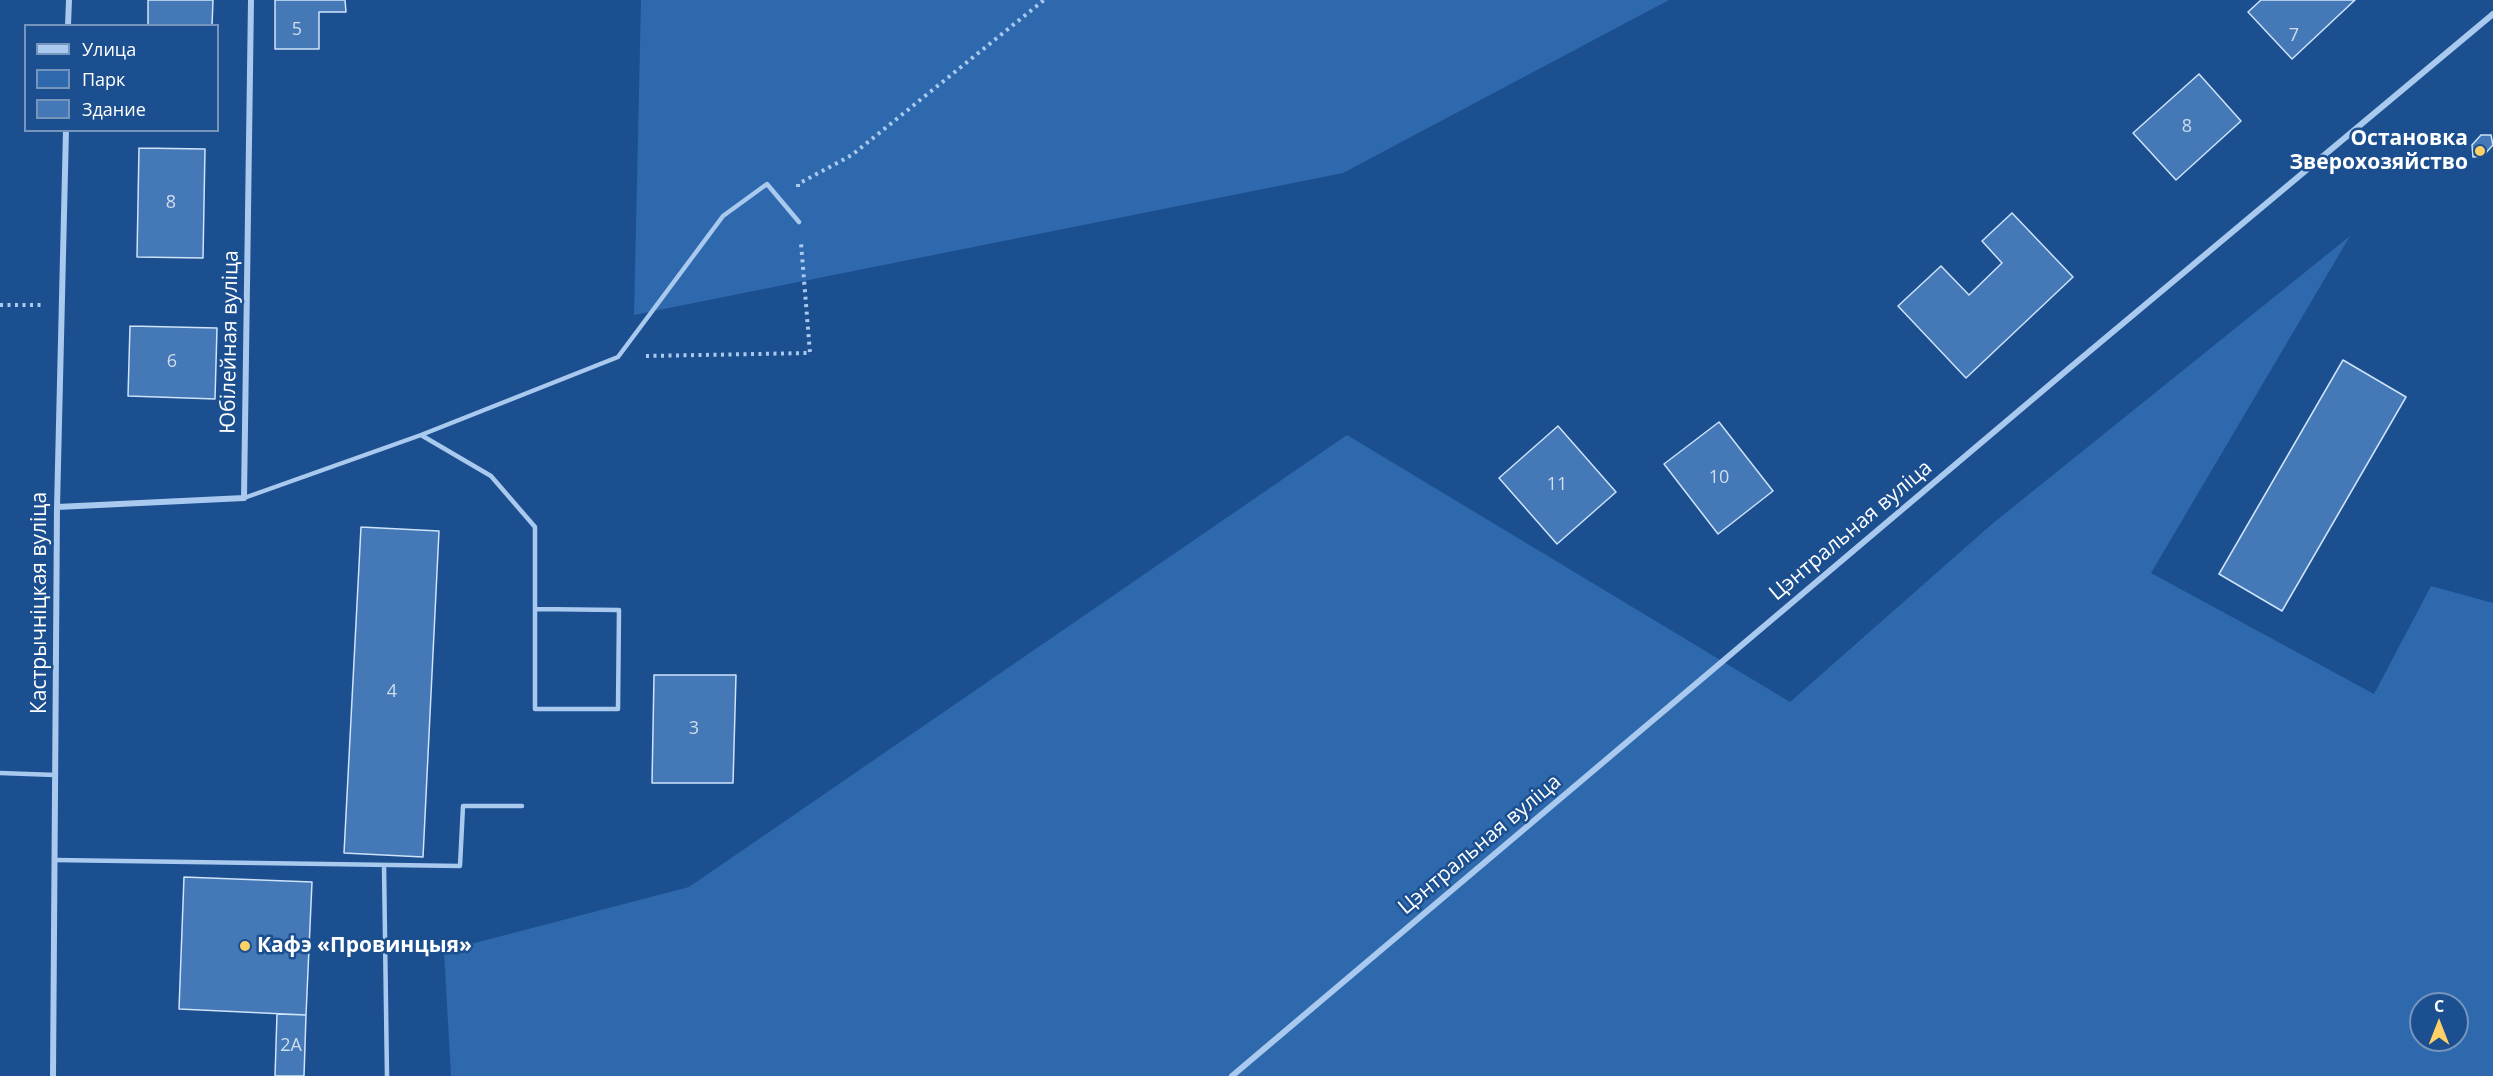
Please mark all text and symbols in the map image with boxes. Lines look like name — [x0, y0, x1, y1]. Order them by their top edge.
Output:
house number: 5 — [292, 19, 302, 41]
legend — [24, 24, 219, 132]
house number: 7 — [2289, 25, 2299, 47]
text: Улица — [82, 37, 136, 61]
text: Парк — [82, 67, 125, 91]
text: Здание — [82, 97, 146, 121]
house number: 8 — [2182, 116, 2192, 138]
place label: Остановка Зверохозяйство — [2289, 126, 2468, 176]
marker: Остановка Зверохозяйство — [2473, 144, 2487, 158]
house number: 8 — [166, 192, 176, 214]
street label: Юбілейная вуліца — [216, 250, 244, 434]
house number: 6 — [167, 351, 177, 373]
street label: Цэнтральная вуліца — [1764, 456, 1938, 606]
house number: 10 — [1709, 467, 1729, 489]
house number: 11 — [1547, 474, 1567, 496]
street label: Кастрычніцкая вуліца — [27, 492, 53, 714]
house number: 4 — [387, 681, 397, 703]
house number: 3 — [689, 718, 699, 740]
street label: Цэнтральная вуліца — [1393, 770, 1567, 920]
place label: Кафэ «Провинцыя» — [257, 933, 472, 959]
marker: Кафэ «Провинцыя» — [238, 939, 252, 953]
north arrow — [2409, 992, 2469, 1052]
text: С — [2434, 995, 2444, 1017]
house number: 2А — [280, 1035, 302, 1057]

